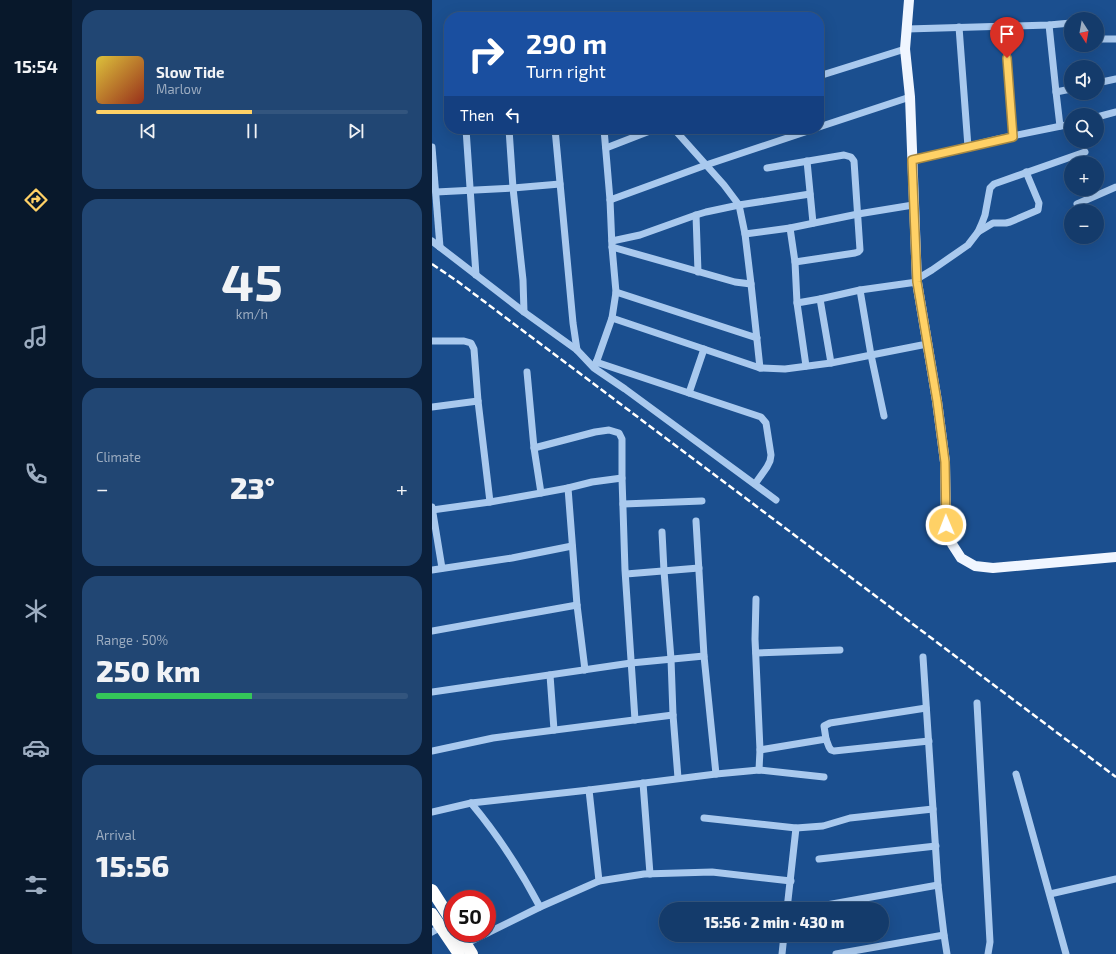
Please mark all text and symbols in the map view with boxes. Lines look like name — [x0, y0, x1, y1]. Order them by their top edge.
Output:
north arrow — [1064, 12, 1104, 52]
map controls — [1064, 12, 1104, 244]
pin — [990, 17, 1024, 58]
icon: arrive — [996, 23, 1018, 45]
text: 290 m — [526, 26, 607, 60]
icon: right — [460, 28, 512, 80]
text: 15:54 — [14, 55, 58, 77]
text: Turn right — [526, 60, 606, 82]
button: sound — [1064, 60, 1104, 100]
text: Slow Tide — [156, 63, 224, 81]
text: Marlow — [156, 81, 202, 97]
icon: left — [502, 104, 524, 126]
text: Then — [460, 106, 494, 124]
button: search — [1064, 108, 1104, 148]
icon: previous — [137, 120, 159, 142]
icon: pause — [241, 120, 263, 142]
icon: next — [345, 120, 367, 142]
button: + — [1064, 156, 1104, 196]
icon: directions — [22, 186, 50, 214]
button: − — [1064, 204, 1104, 244]
text: 45 — [221, 249, 283, 311]
text: km/h — [236, 306, 268, 322]
icon: music — [22, 323, 50, 351]
text: Climate — [96, 449, 141, 465]
icon: phone — [22, 460, 50, 488]
text: 23° — [230, 469, 275, 505]
text: − — [96, 475, 109, 501]
text: + — [396, 475, 408, 501]
position arrow — [925, 504, 967, 546]
icon: climate — [22, 597, 50, 625]
text: Range · 50% — [96, 632, 168, 648]
text: 250 km — [96, 652, 200, 688]
icon: car — [22, 734, 50, 762]
text: Arrival — [96, 827, 136, 843]
text: 15:56 — [96, 847, 169, 883]
icon: filters — [22, 871, 50, 899]
speed limit sign: 50 — [444, 890, 496, 942]
text: 15:56 · 2 min · 430 m — [704, 913, 844, 931]

